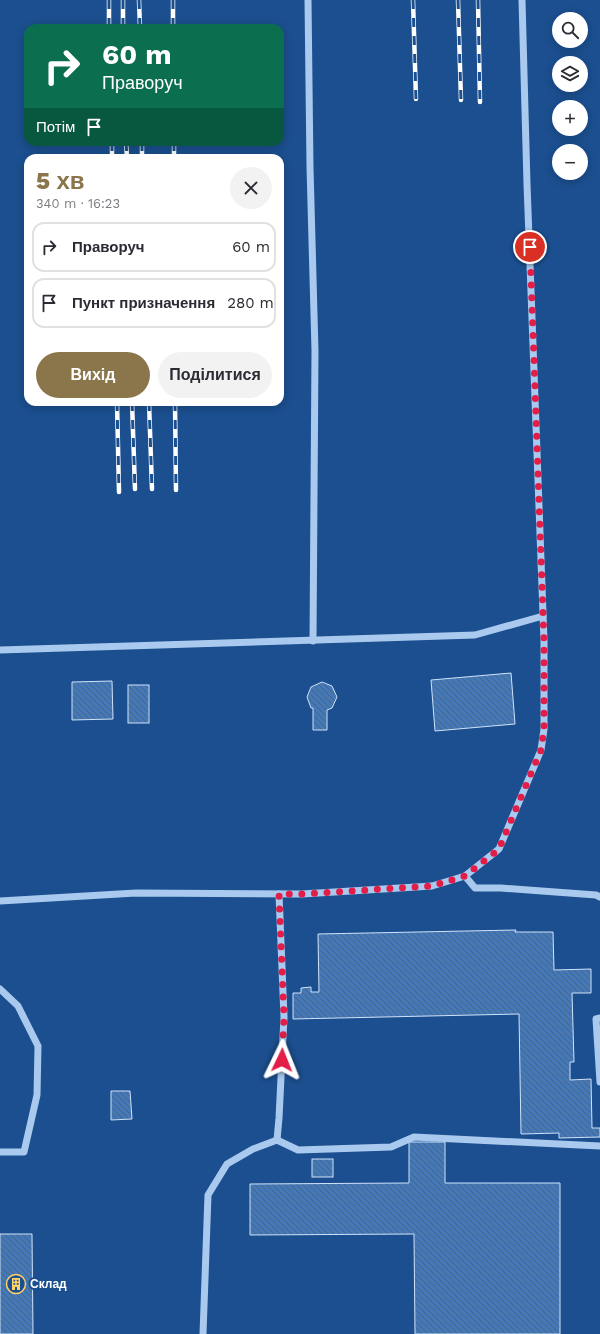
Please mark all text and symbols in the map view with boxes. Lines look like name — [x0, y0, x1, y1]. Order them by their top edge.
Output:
map controls — [552, 12, 588, 180]
button: search — [552, 12, 588, 48]
text: 60 m — [102, 38, 172, 71]
icon: right — [36, 40, 88, 92]
button: layers — [552, 56, 588, 92]
text: Праворуч — [102, 72, 183, 93]
button: + — [552, 100, 588, 136]
icon: arrive — [83, 116, 105, 138]
text: Потім — [36, 118, 75, 136]
button: − — [552, 144, 588, 180]
text: 5 хв — [36, 167, 85, 195]
button: close — [230, 167, 272, 209]
text: 340 m · 16:23 — [36, 196, 120, 211]
pin — [513, 230, 547, 264]
icon: right — [38, 236, 60, 258]
icon: arrive — [519, 236, 541, 258]
text: Праворуч — [72, 238, 145, 256]
text: 60 m — [232, 238, 270, 256]
icon: arrive — [38, 292, 60, 314]
text: Пункт призначення — [72, 294, 215, 312]
text: 280 m — [227, 294, 274, 312]
button: Вихід — [36, 352, 150, 398]
button: Поділитися — [158, 352, 272, 398]
position arrow — [261, 1039, 303, 1081]
building icon: Склад — [5, 1273, 27, 1295]
place label: Склад — [30, 1277, 67, 1291]

